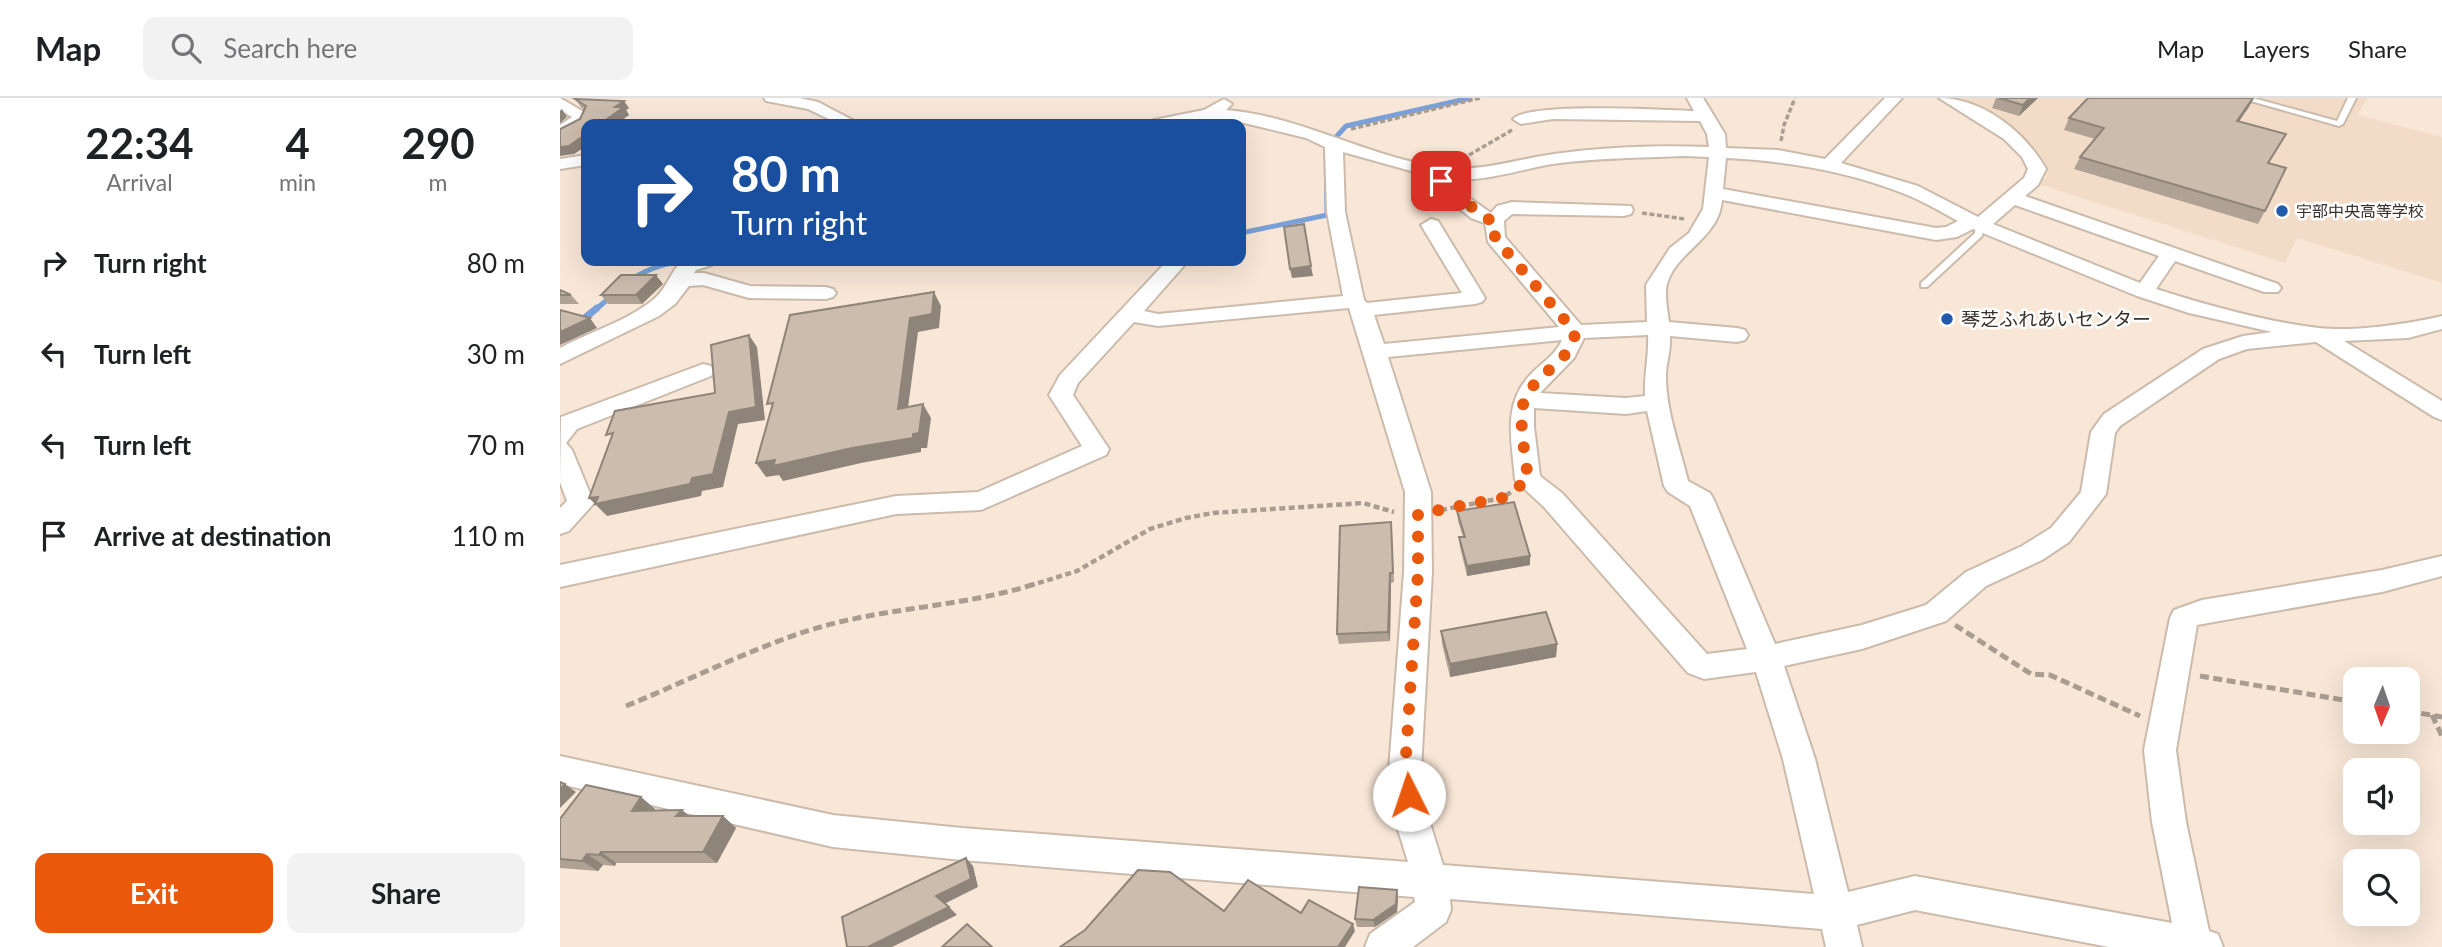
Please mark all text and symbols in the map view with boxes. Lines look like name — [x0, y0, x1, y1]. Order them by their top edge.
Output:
search box — [143, 17, 633, 80]
text: Map — [35, 28, 101, 68]
icon: search — [167, 29, 205, 67]
text: Search here — [223, 32, 357, 64]
text: Map — [2157, 34, 2204, 63]
text: Layers — [2242, 34, 2310, 63]
text: Share — [2348, 34, 2407, 63]
text: 22:34 — [85, 118, 194, 168]
text: 4 — [285, 118, 310, 168]
text: 290 — [402, 118, 475, 168]
text: 80 m — [731, 144, 841, 202]
icon: right — [616, 147, 707, 238]
pin — [1411, 151, 1471, 211]
icon: arrive — [1422, 162, 1460, 200]
text: Arrival — [106, 168, 173, 196]
text: min — [279, 168, 316, 196]
text: m — [429, 168, 448, 196]
place label: 宇部中央高等学校 — [2296, 201, 2424, 220]
text: Turn right — [731, 203, 867, 242]
marker: 宇部中央高等学校 — [2274, 203, 2290, 219]
icon: right — [35, 244, 73, 282]
text: Turn right — [94, 247, 207, 279]
text: 80 m — [467, 247, 525, 279]
place label: 琴芝ふれあいセンター — [1961, 307, 2151, 330]
marker: 琴芝ふれあいセンター — [1939, 311, 1955, 327]
icon: left — [35, 335, 73, 373]
text: Turn left — [94, 338, 191, 370]
text: 30 m — [467, 338, 525, 370]
icon: left — [35, 426, 73, 464]
text: Turn left — [94, 429, 191, 461]
text: 70 m — [467, 429, 525, 461]
icon: arrive — [35, 517, 73, 555]
text: Arrive at destination — [94, 520, 331, 552]
text: 110 m — [452, 520, 525, 552]
north arrow — [2343, 667, 2420, 744]
map controls — [2343, 667, 2420, 926]
position arrow — [1372, 758, 1446, 832]
button: sound — [2343, 758, 2420, 835]
button: search — [2343, 849, 2420, 926]
button: Exit — [35, 853, 273, 933]
button: Share — [287, 853, 525, 933]

